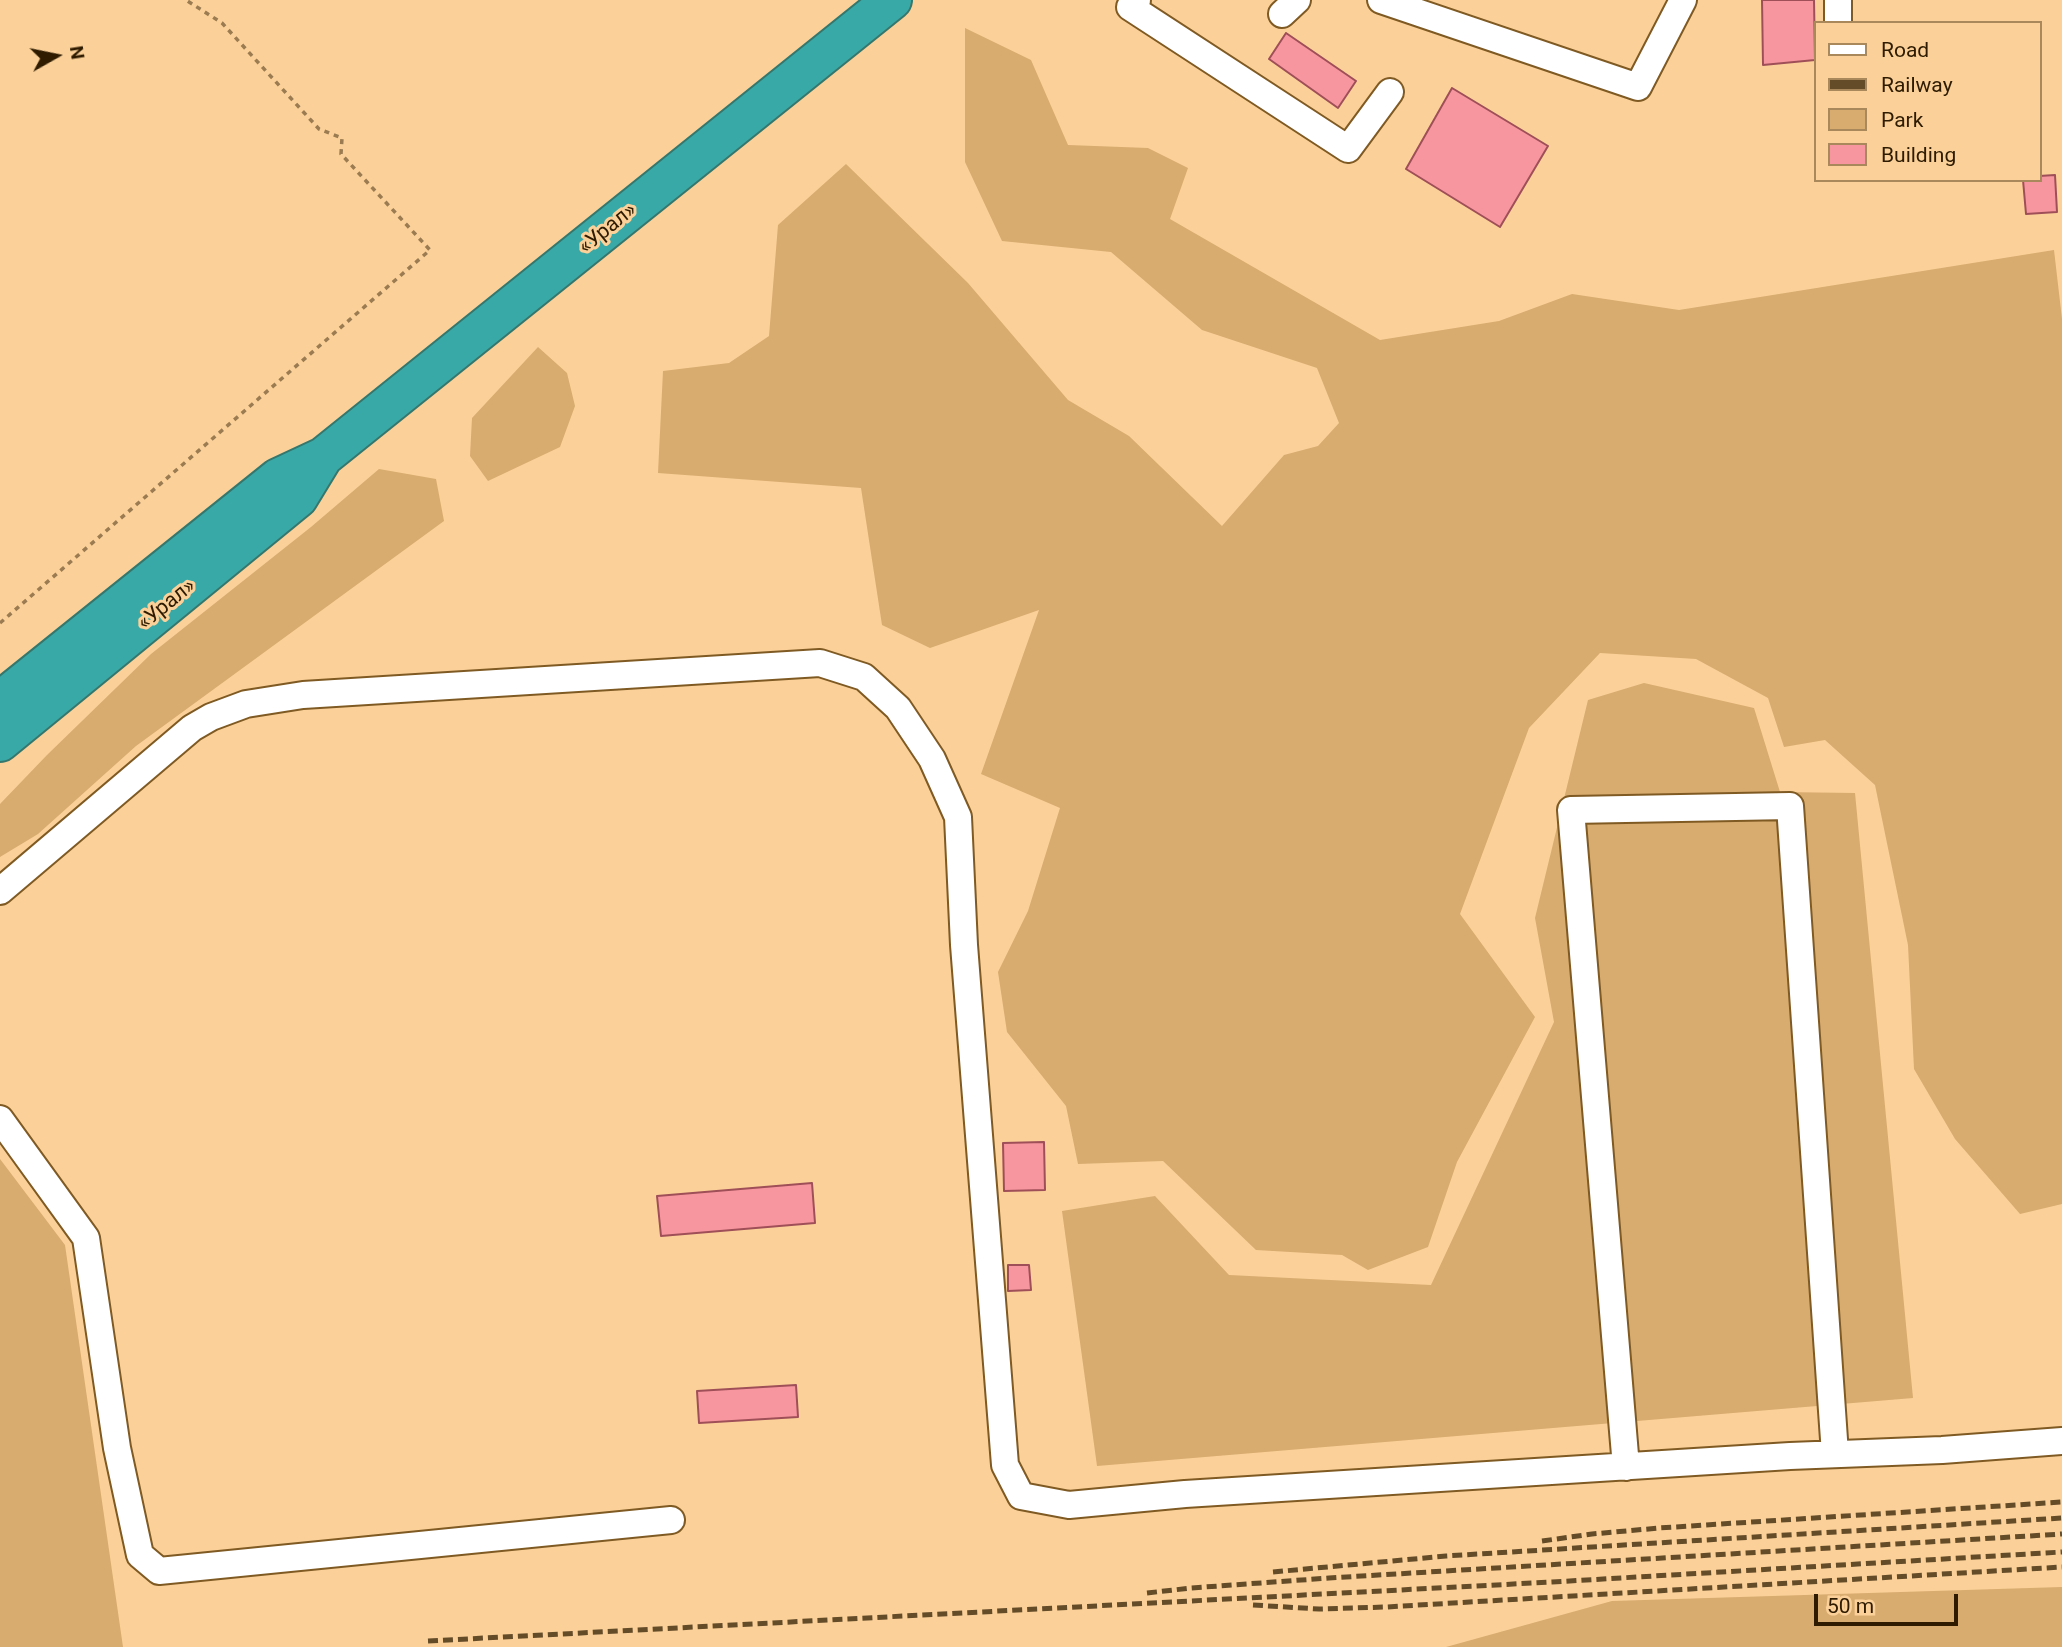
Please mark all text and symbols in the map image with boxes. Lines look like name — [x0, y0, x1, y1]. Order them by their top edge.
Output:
north arrow — [21, 21, 91, 91]
legend — [1814, 21, 2041, 182]
text: Road — [1881, 38, 1929, 62]
text: N — [65, 44, 90, 61]
text: Railway — [1881, 73, 1953, 97]
text: Park — [1881, 108, 1923, 132]
text: Building — [1881, 143, 1956, 167]
street label: «Урал» — [574, 198, 642, 260]
street label: «Урал» — [133, 574, 201, 636]
scale bar — [1817, 1580, 1960, 1624]
text: 50 m — [1827, 1594, 1874, 1618]

